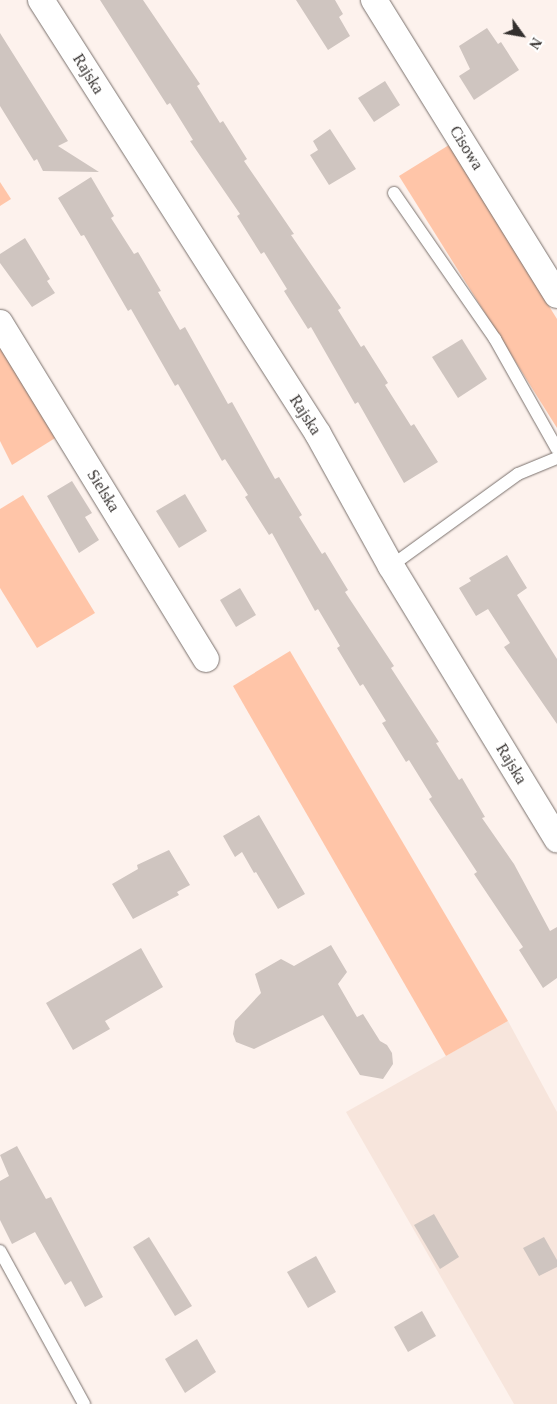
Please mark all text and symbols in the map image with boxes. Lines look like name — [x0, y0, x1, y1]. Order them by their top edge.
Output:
north arrow — [497, 10, 547, 60]
text: N — [526, 35, 544, 51]
street label: Rajska — [68, 50, 108, 98]
street label: Cisowa — [445, 123, 487, 173]
street label: Rajska — [285, 392, 325, 438]
street label: Sielska — [83, 466, 123, 516]
street label: Rajska — [492, 740, 530, 788]

